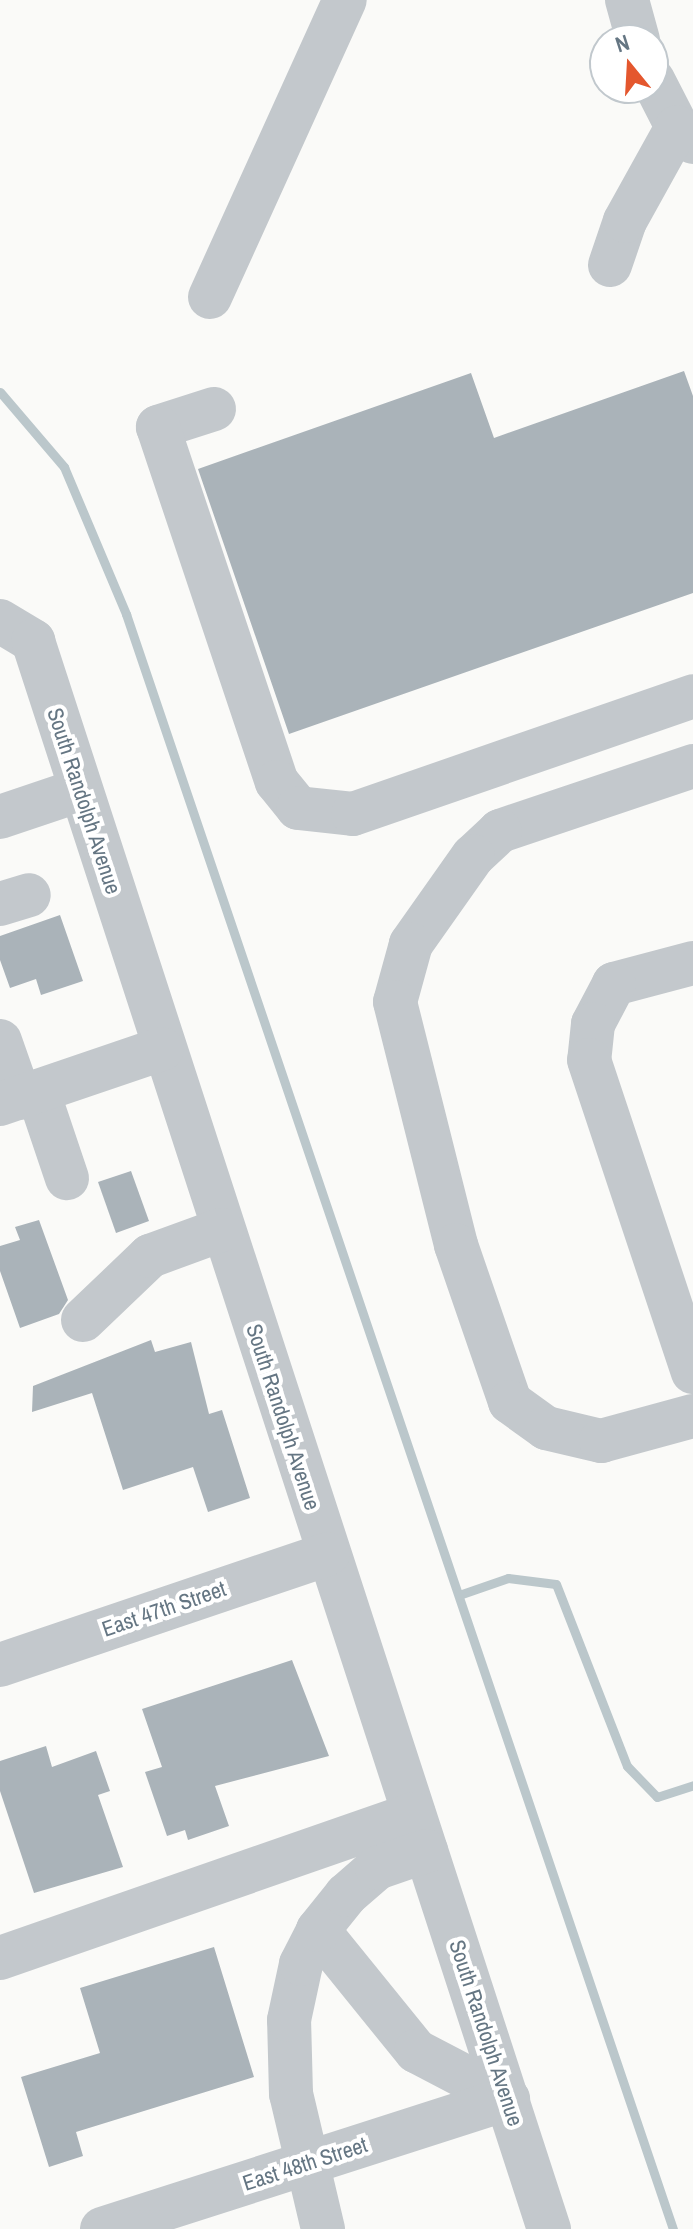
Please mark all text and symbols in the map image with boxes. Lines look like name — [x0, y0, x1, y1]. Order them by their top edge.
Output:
north arrow — [589, 24, 669, 104]
text: N — [611, 27, 633, 59]
street label: South Randolph Avenue — [41, 704, 127, 898]
street label: South Randolph Avenue — [240, 1320, 326, 1514]
street label: East 47th Street — [99, 1575, 229, 1643]
street label: South Randolph Avenue — [443, 1936, 529, 2130]
street label: East 48th Street — [239, 2131, 371, 2197]

